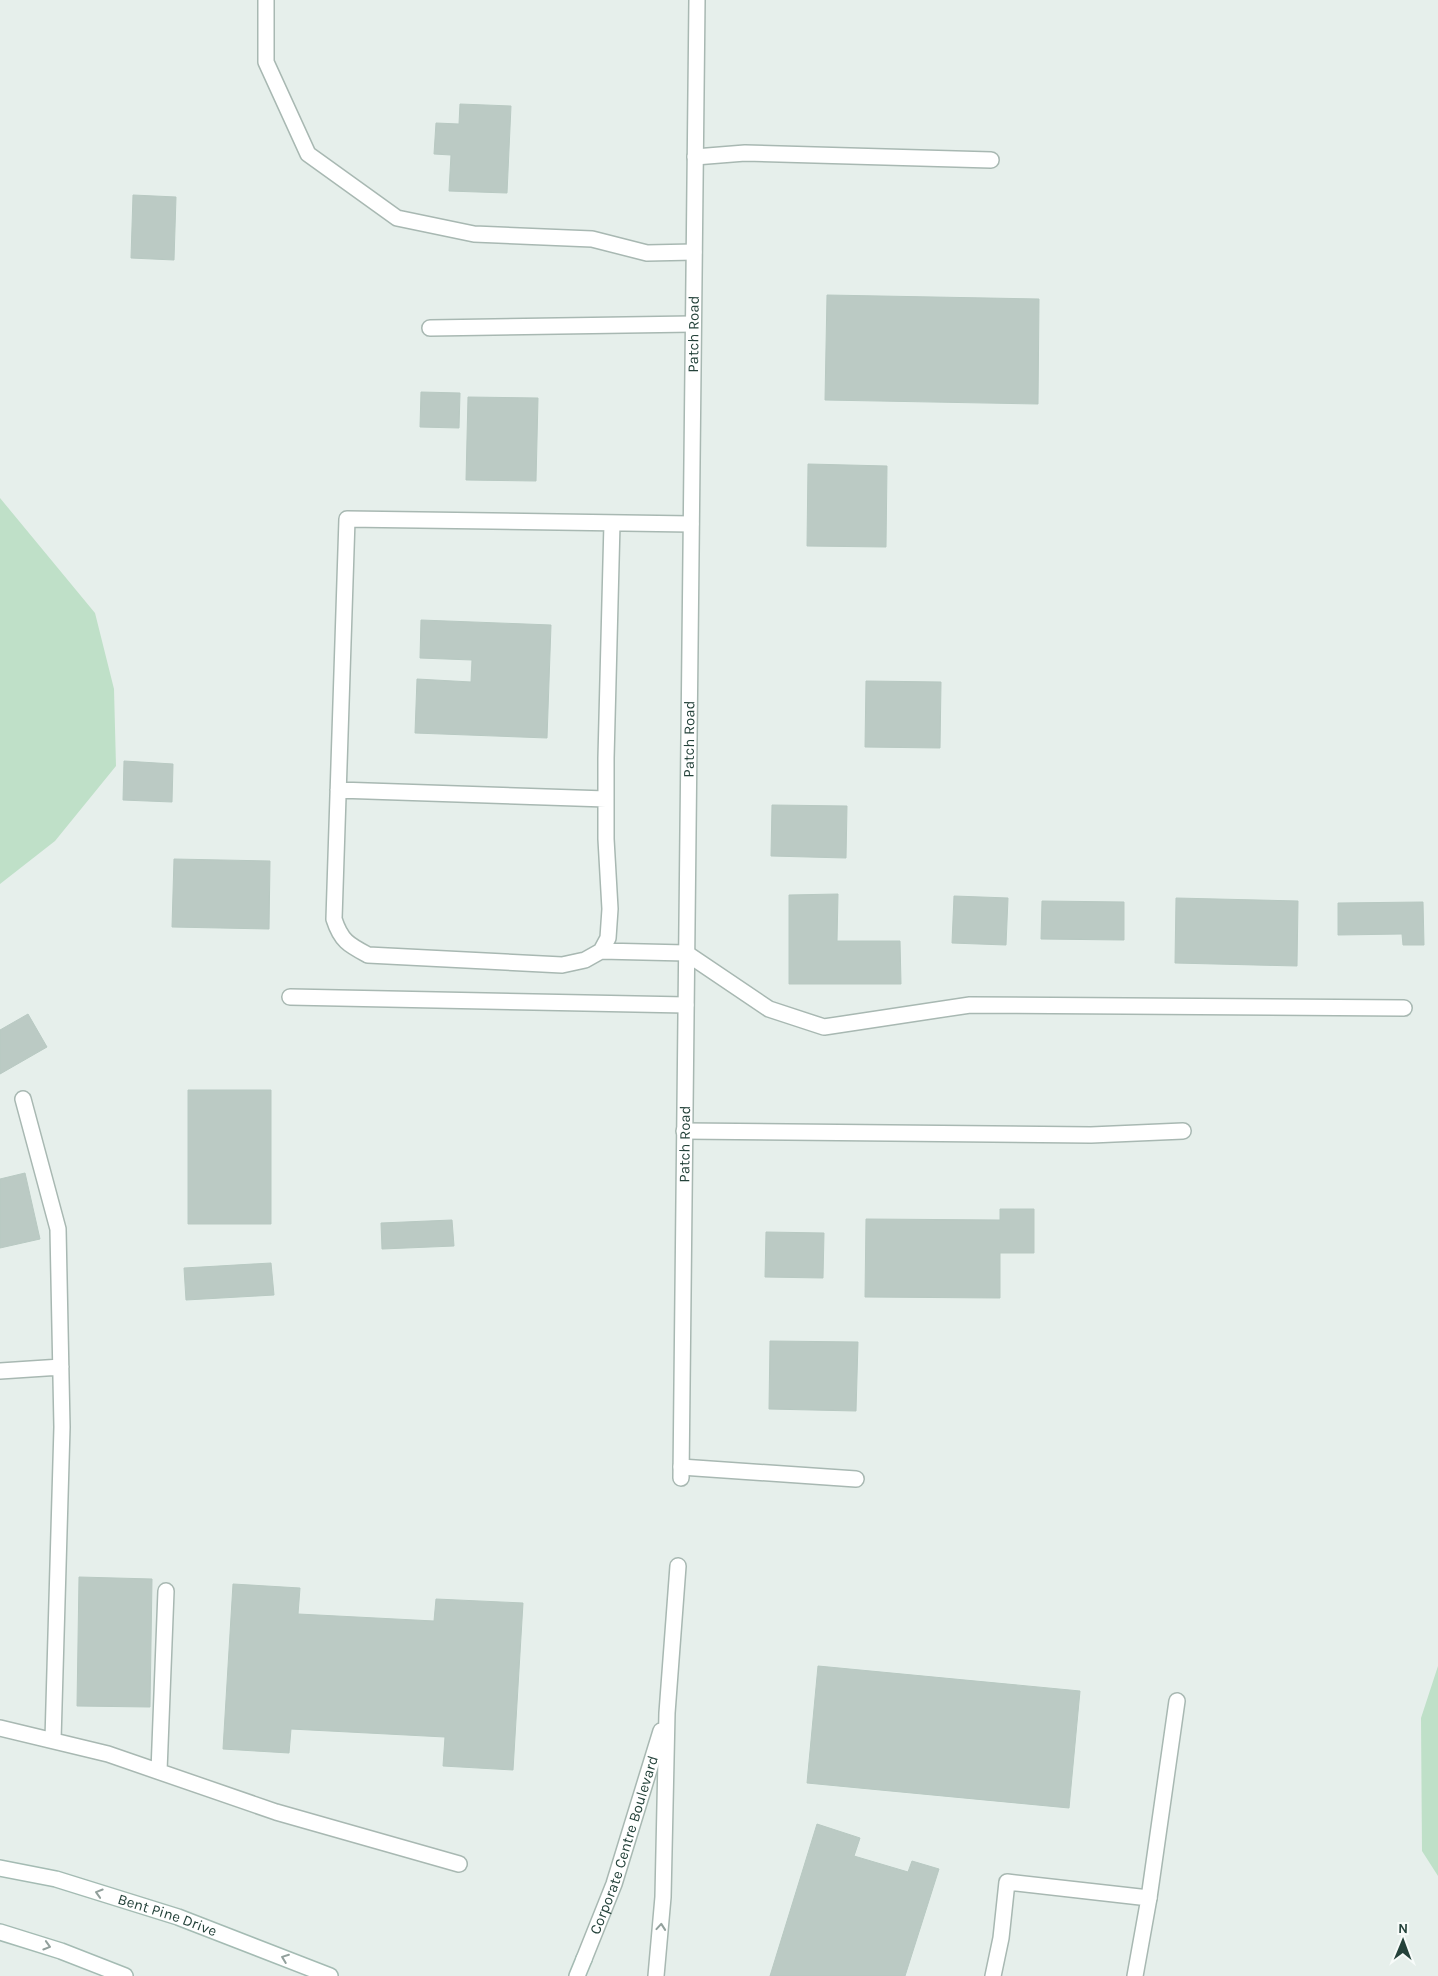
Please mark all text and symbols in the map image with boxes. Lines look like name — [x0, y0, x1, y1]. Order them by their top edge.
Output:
street label: Patch Road — [684, 295, 703, 373]
street label: Patch Road — [680, 700, 698, 778]
street label: Patch Road — [675, 1105, 694, 1183]
street label: Corporate Centre Boulevard — [586, 1753, 662, 1937]
one-way arrow — [95, 1888, 103, 1898]
street label: Bent Pine Drive — [116, 1890, 219, 1940]
north arrow — [1378, 1916, 1428, 1966]
text: N — [1398, 1920, 1408, 1937]
one-way arrow — [655, 1923, 666, 1931]
one-way arrow — [42, 1941, 50, 1951]
one-way arrow — [281, 1954, 290, 1965]

